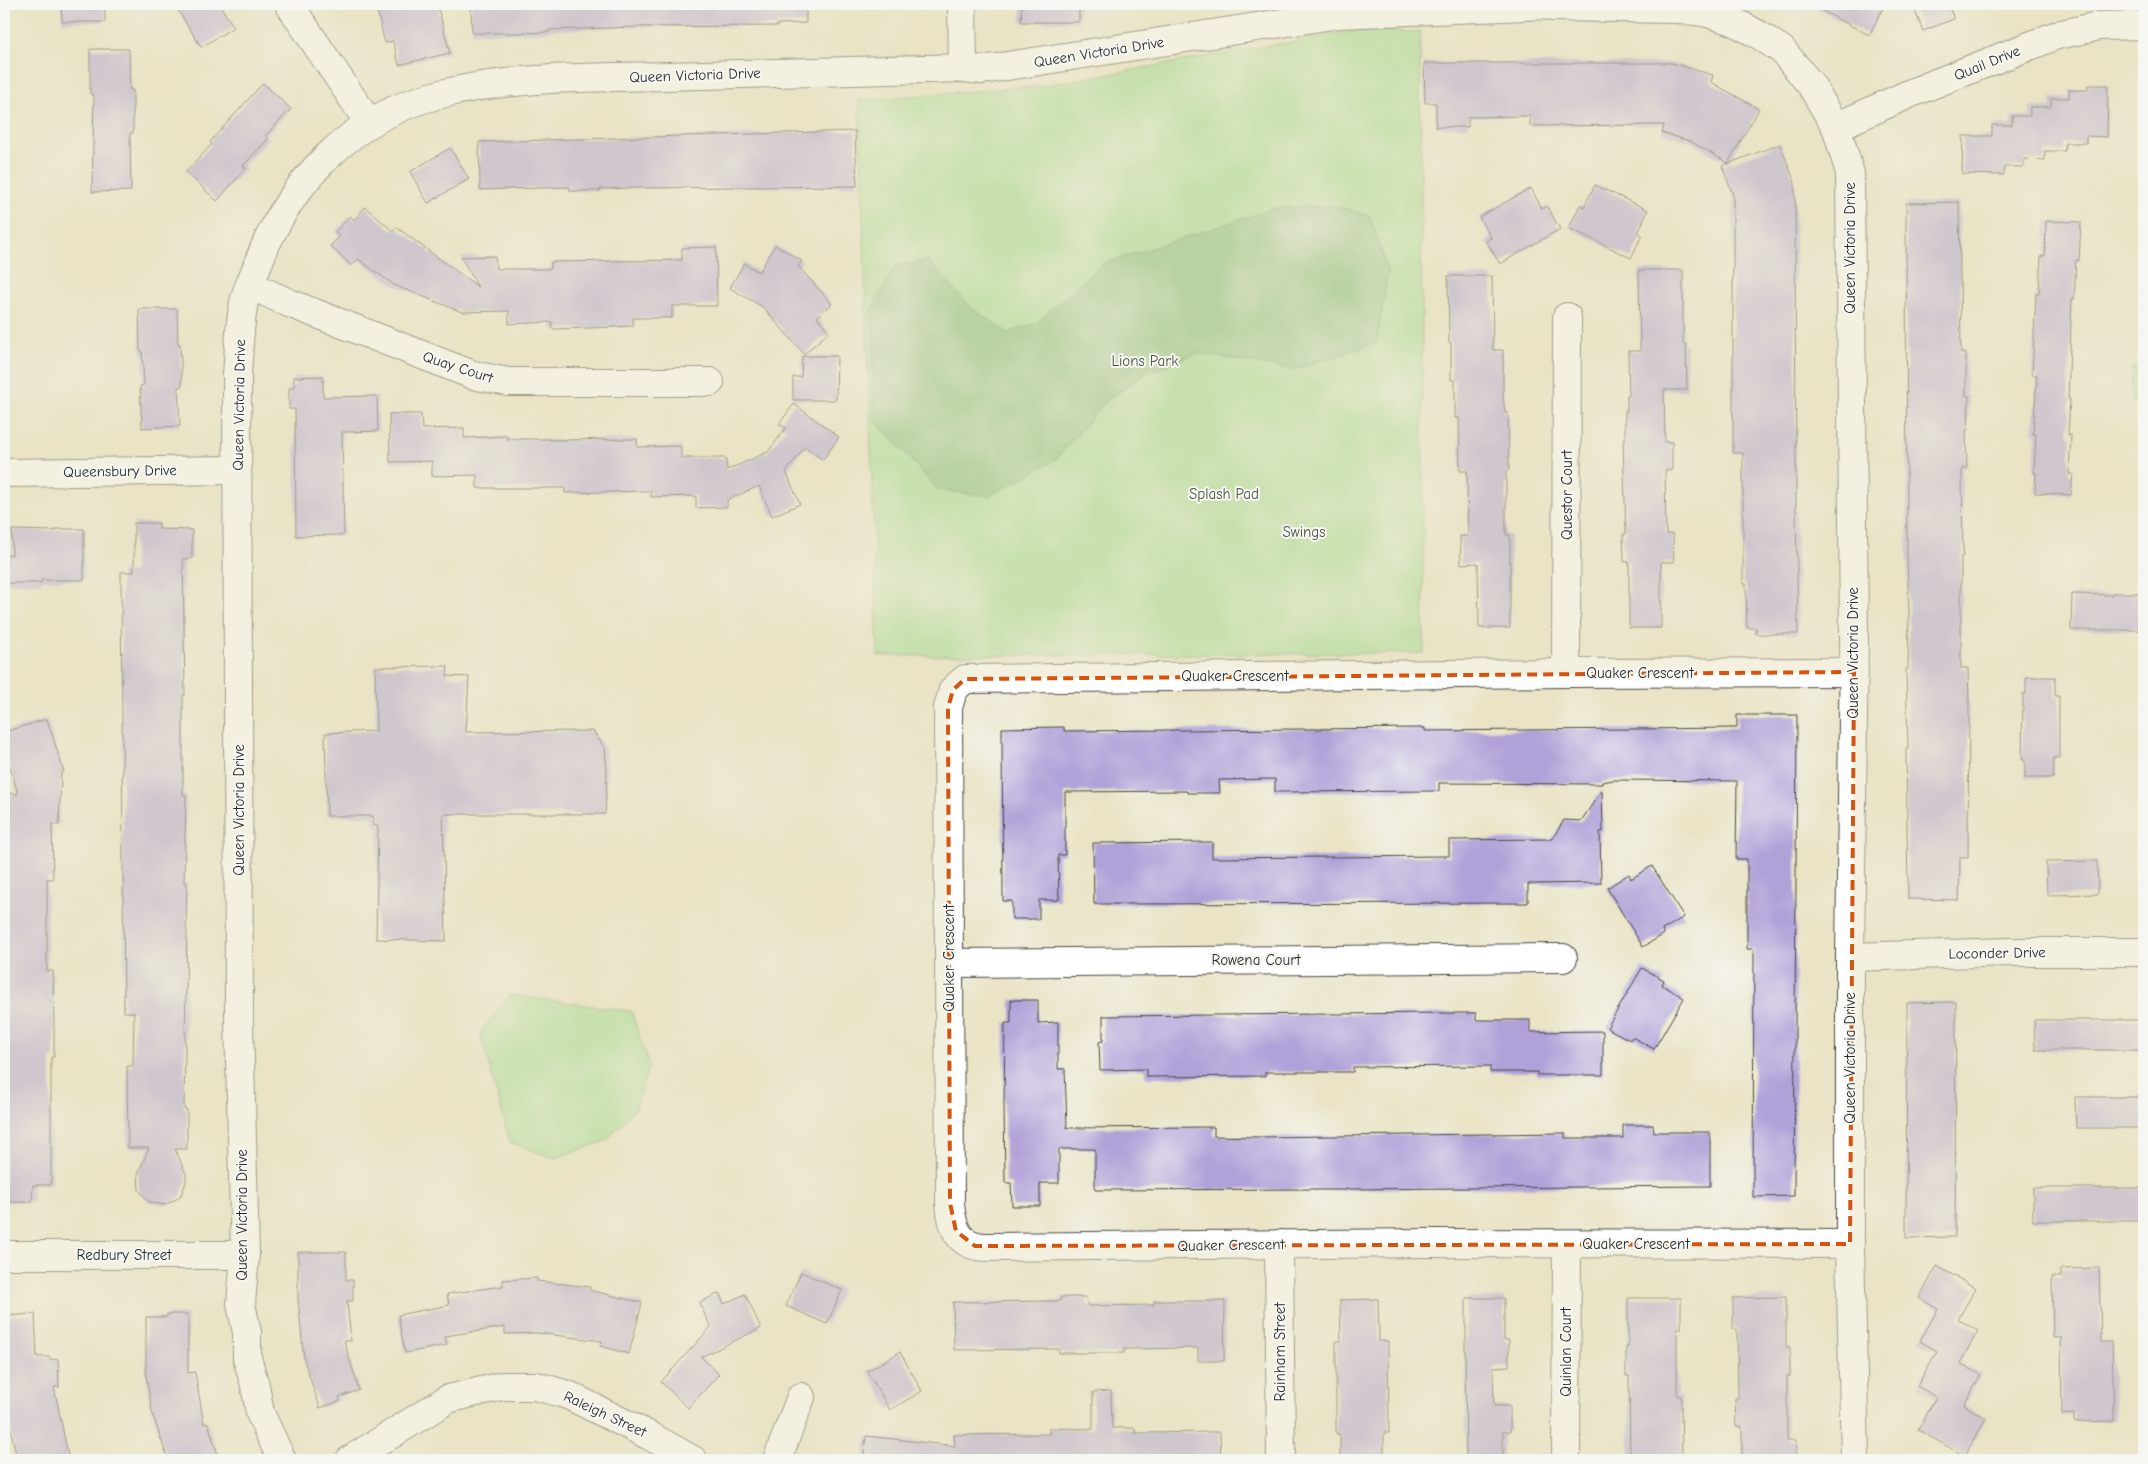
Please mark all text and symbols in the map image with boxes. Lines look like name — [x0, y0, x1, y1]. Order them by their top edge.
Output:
street label: Queen Victoria Drive — [1033, 33, 1166, 71]
street label: Quail Drive — [1951, 41, 2023, 84]
street label: Queen Victoria Drive — [629, 64, 761, 86]
street label: Queen Victoria Drive — [1841, 182, 1859, 314]
street label: Queen Victoria Drive — [229, 339, 249, 471]
street label: Quay Court — [421, 347, 496, 387]
park label: Lions Park — [1111, 352, 1179, 370]
street label: Questor Court — [1558, 449, 1576, 540]
street label: Queensbury Drive — [63, 461, 177, 481]
park label: Splash Pad — [1189, 485, 1259, 503]
park label: Swings — [1282, 523, 1326, 541]
street label: Queen Victoria Drive — [1844, 587, 1862, 719]
street label: Quaker Crescent — [1586, 664, 1694, 682]
street label: Quaker Crescent — [1181, 667, 1289, 685]
street label: Queen Victoria Drive — [230, 744, 248, 876]
street label: Quaker Crescent — [940, 904, 958, 1012]
street label: Loconder Drive — [1948, 943, 2046, 963]
street label: Rowena Court — [1212, 951, 1301, 969]
street label: Queen Victoria Drive — [1841, 992, 1859, 1124]
street label: Queen Victoria Drive — [233, 1149, 251, 1281]
street label: Quaker Crescent — [1177, 1235, 1286, 1255]
street label: Quaker Crescent — [1582, 1235, 1690, 1253]
street label: Redbury Street — [76, 1246, 172, 1264]
street label: Rainham Street — [1271, 1302, 1289, 1401]
street label: Quinlan Court — [1557, 1307, 1575, 1397]
street label: Raleigh Street — [561, 1387, 650, 1441]

